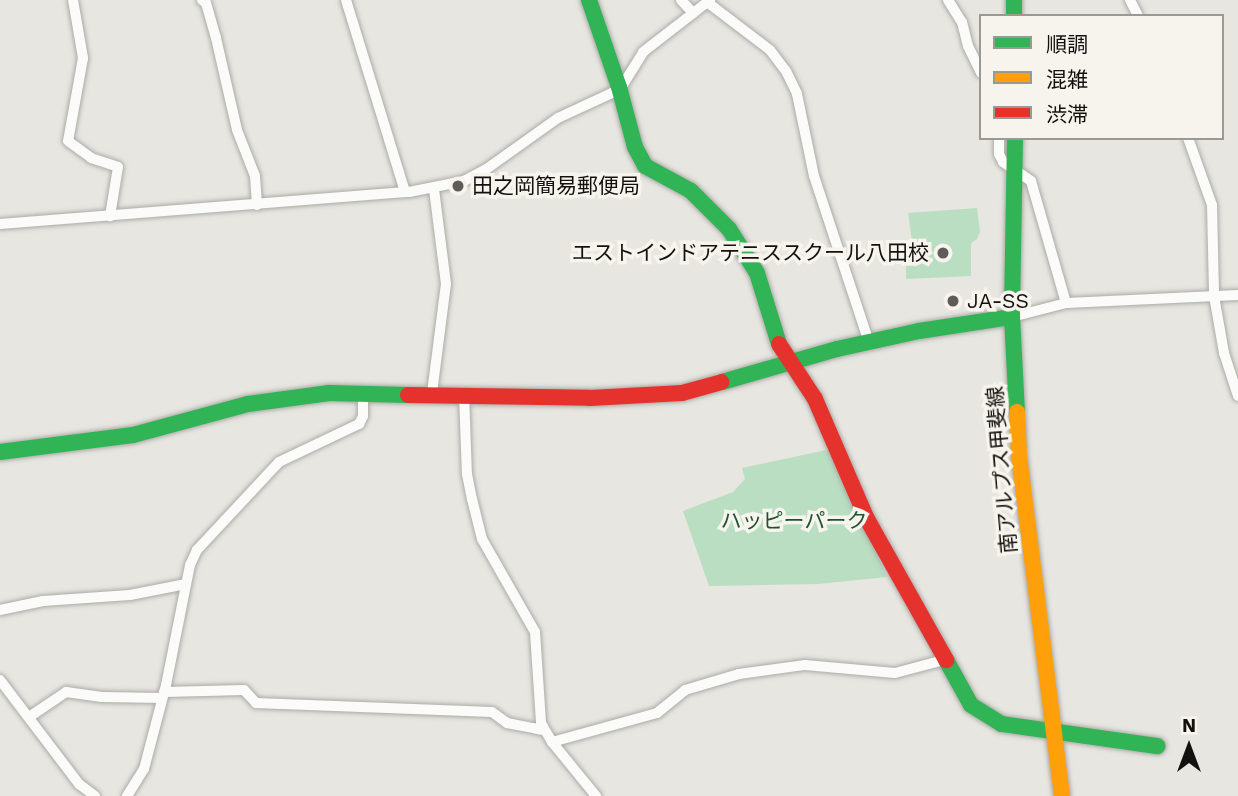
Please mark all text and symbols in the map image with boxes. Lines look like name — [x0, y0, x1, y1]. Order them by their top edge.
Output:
legend — [979, 14, 1224, 140]
text: 順調 — [1046, 32, 1088, 57]
text: 混雑 — [1046, 67, 1088, 92]
text: 渋滞 — [1046, 102, 1088, 127]
place label: 田之岡簡易郵便局 — [472, 173, 640, 199]
marker: 田之岡簡易郵便局 — [450, 178, 466, 194]
place label: エストインドアテニススクール八田校 — [572, 240, 929, 266]
marker: エストインドアテニススクール八田校 — [935, 245, 951, 261]
place label: JA-SS — [967, 288, 1029, 314]
marker: JA-SS — [945, 293, 961, 309]
street label: 南アルプス甲斐線 — [982, 385, 1022, 555]
park label: ハッピーパーク — [721, 508, 867, 534]
north arrow — [1154, 712, 1224, 782]
text: N — [1182, 714, 1196, 737]

